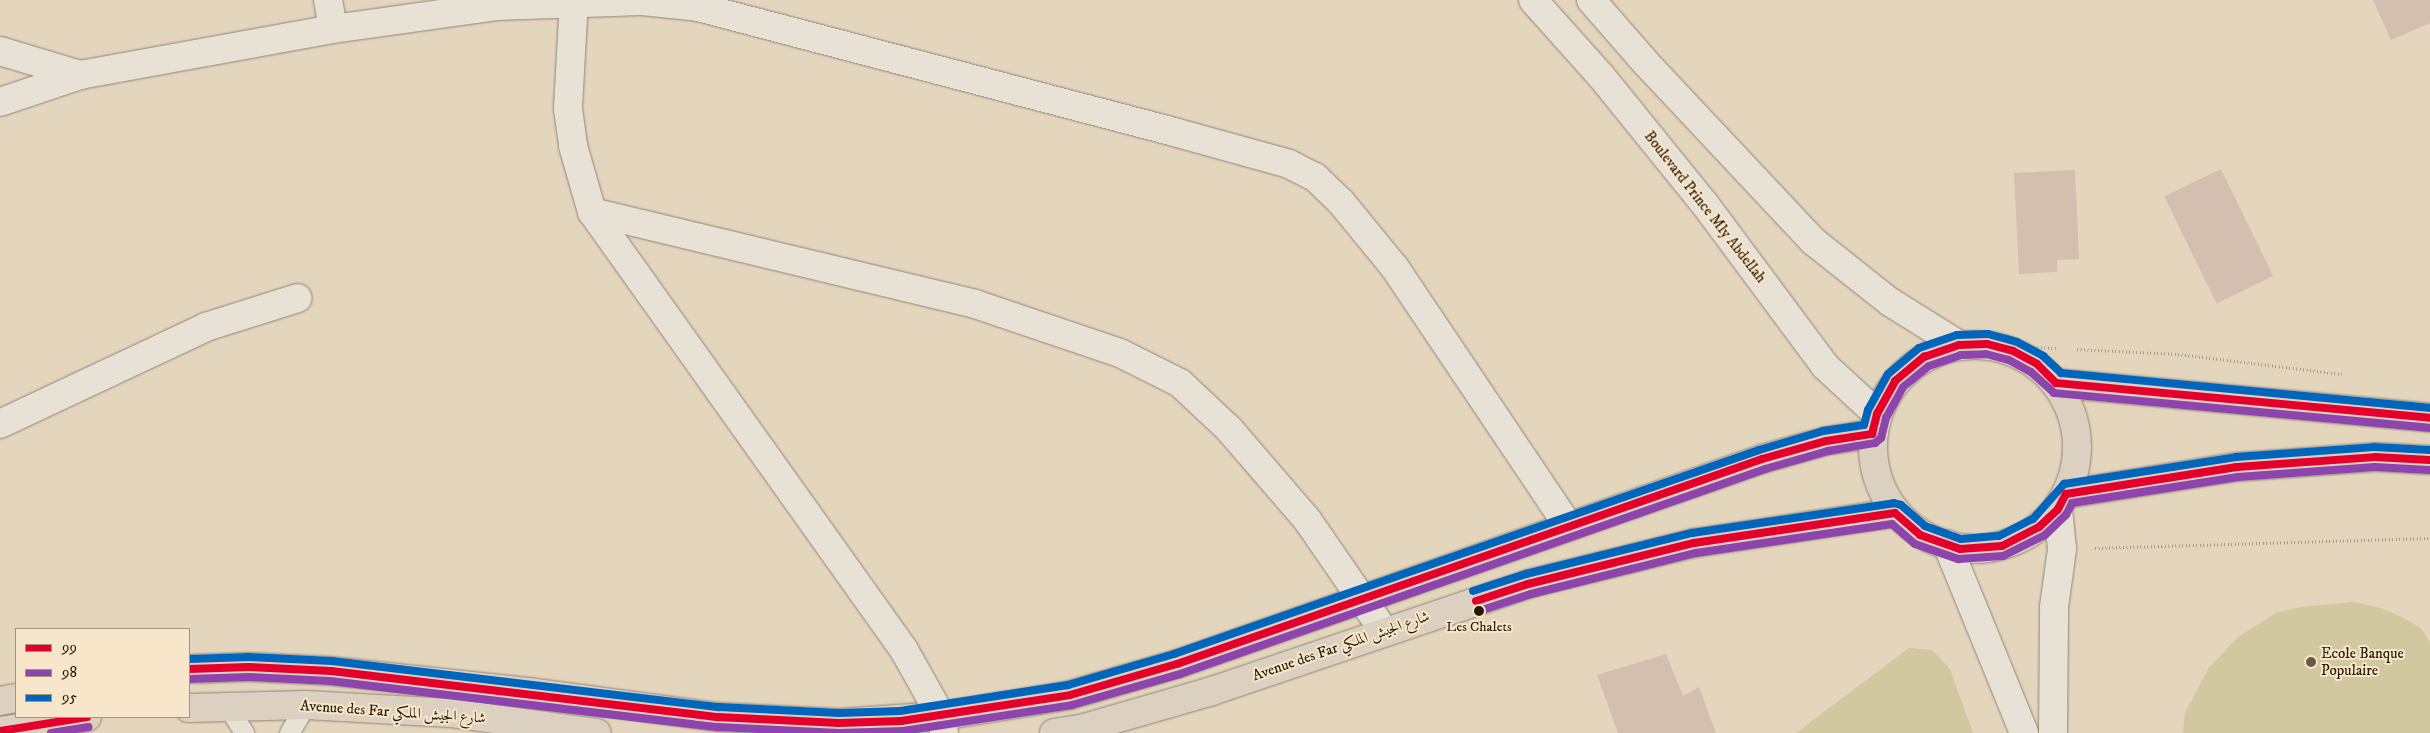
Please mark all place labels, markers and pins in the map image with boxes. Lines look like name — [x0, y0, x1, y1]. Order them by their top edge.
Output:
marker: Les Chalets — [1474, 606, 1484, 616]
place label: Les Chalets — [1446, 619, 1512, 635]
place label: Ecole Banque Populaire — [2321, 644, 2404, 679]
marker: Ecole Banque Populaire — [2305, 656, 2317, 668]

